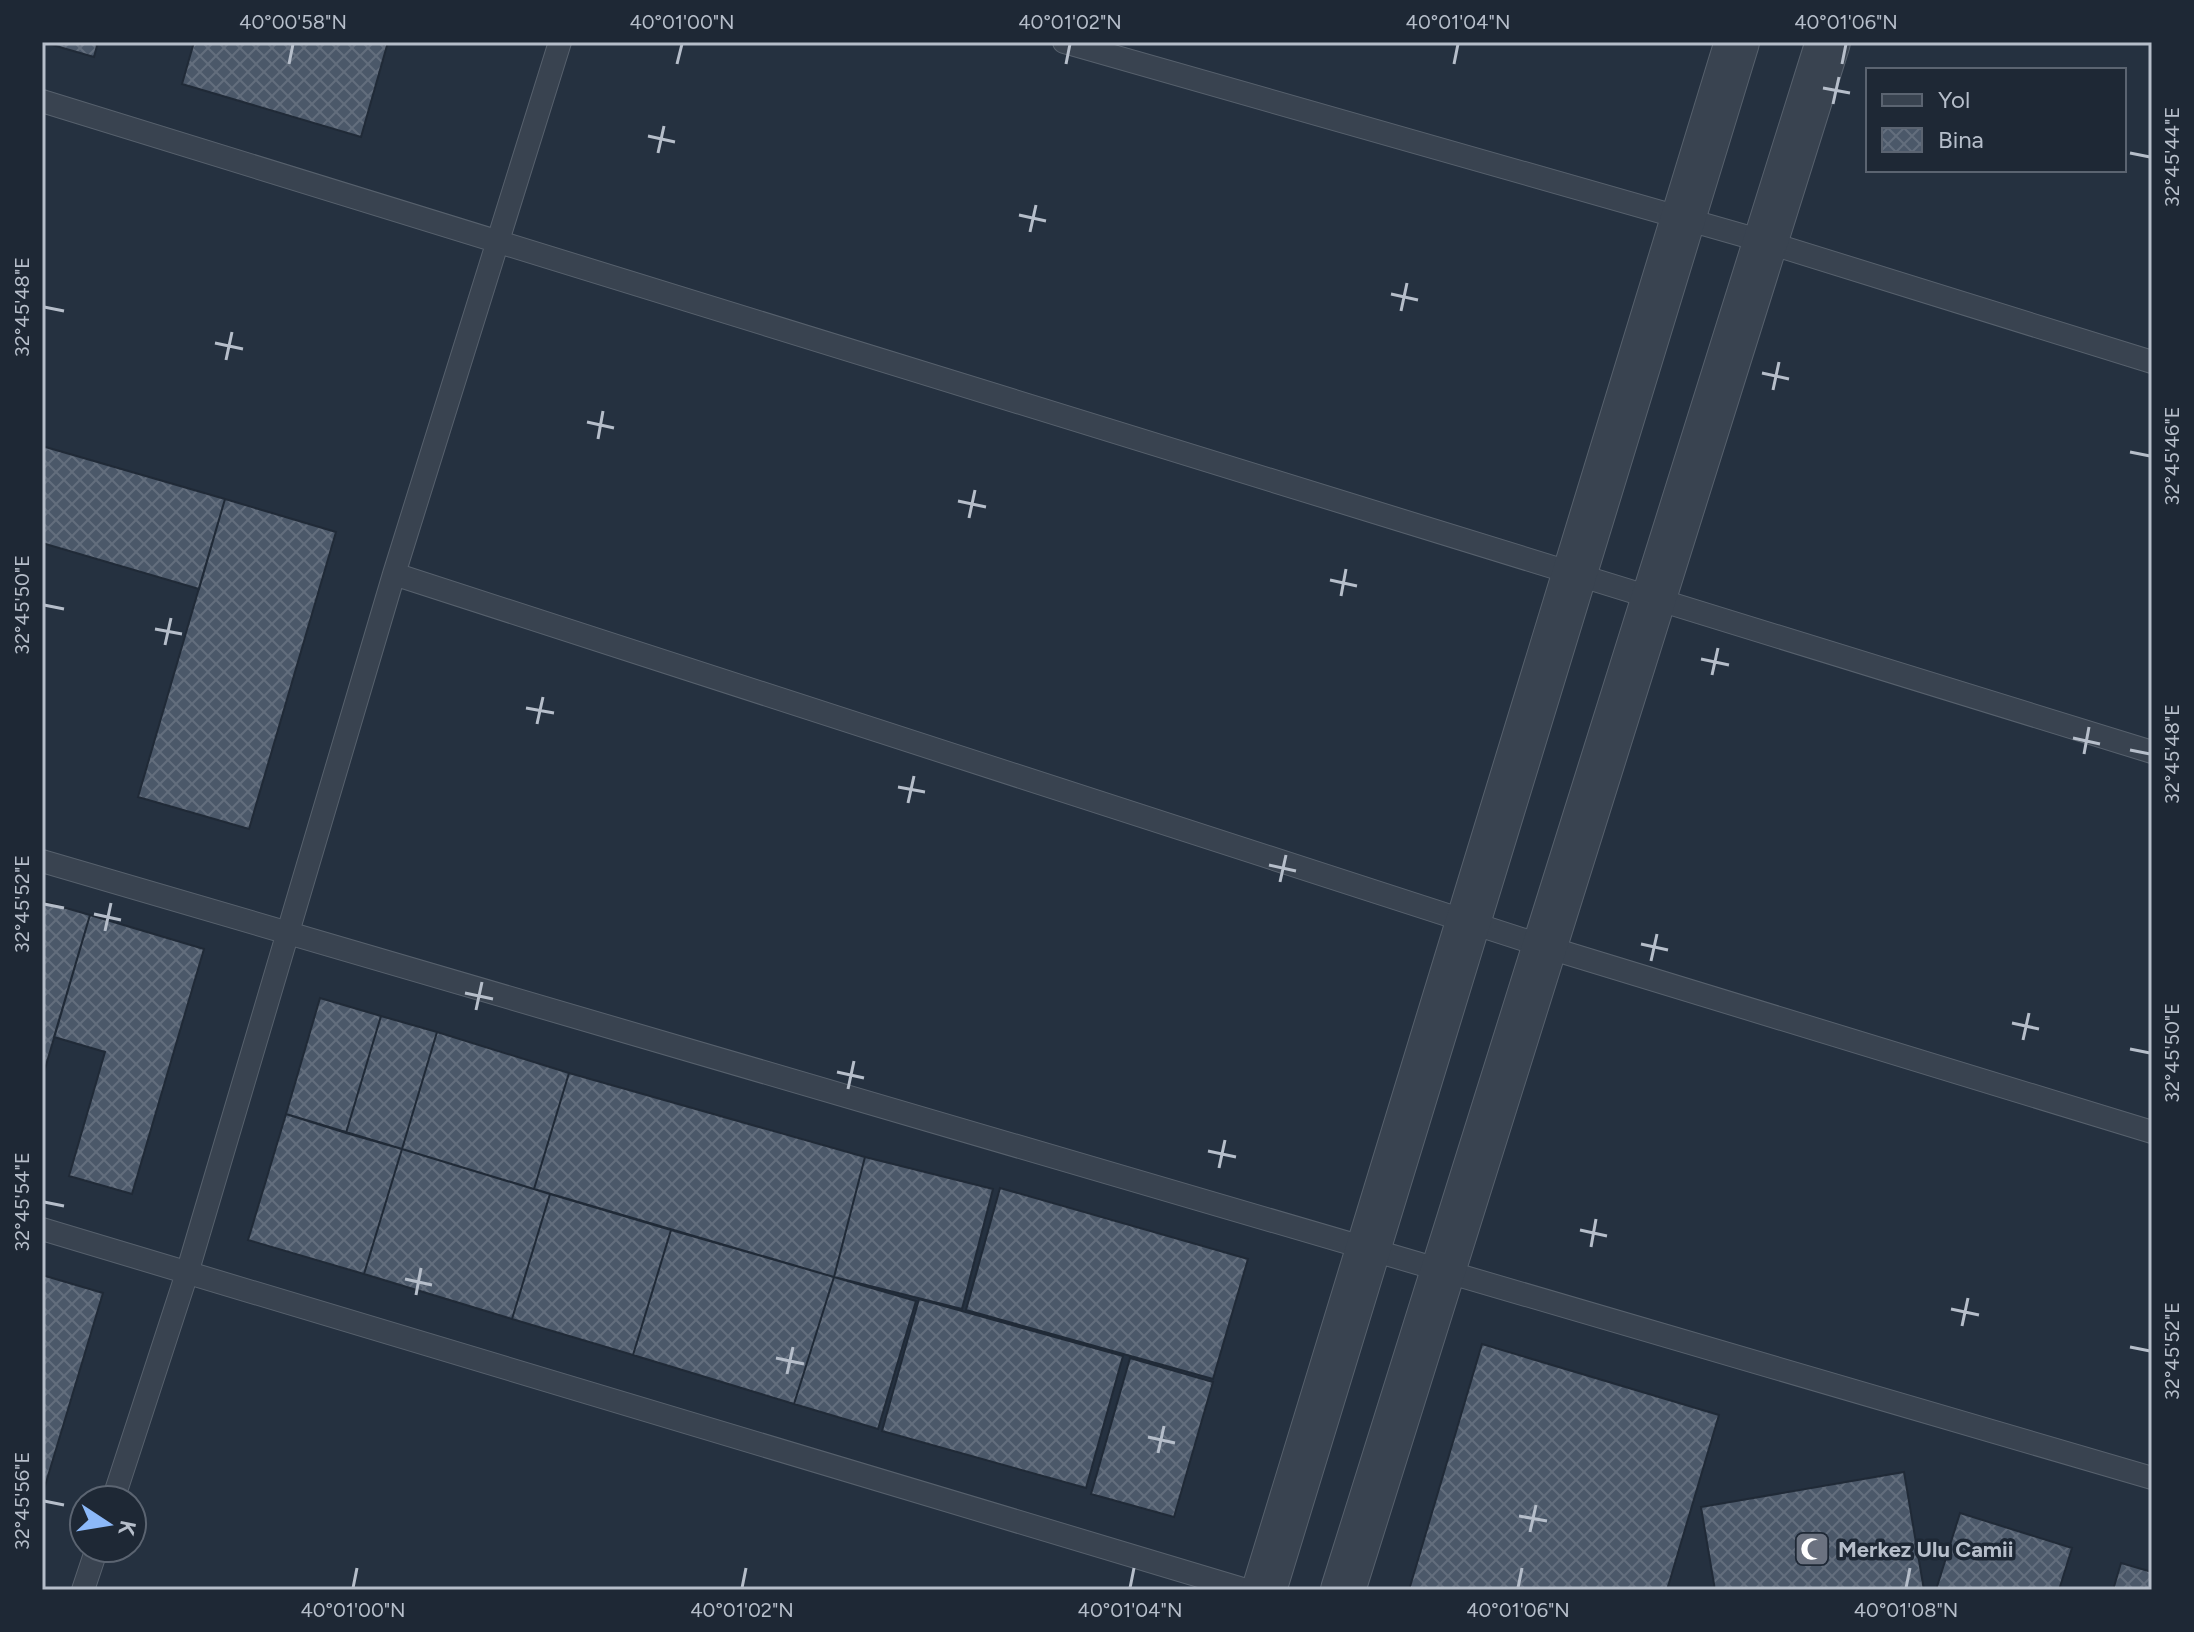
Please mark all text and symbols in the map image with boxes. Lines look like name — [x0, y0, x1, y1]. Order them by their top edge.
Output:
text: 40°00'58"N — [239, 10, 347, 34]
text: 40°01'00"N — [629, 10, 735, 34]
text: 40°01'02"N — [1018, 10, 1122, 34]
text: 40°01'04"N — [1406, 10, 1510, 34]
text: 40°01'06"N — [1794, 10, 1898, 34]
legend — [1866, 68, 2126, 172]
text: Yol — [1938, 85, 1970, 114]
text: 32°45'44"E — [2160, 107, 2184, 207]
text: Bina — [1938, 125, 1984, 154]
text: 32°45'48"E — [10, 257, 34, 357]
text: 32°45'46"E — [2160, 406, 2184, 506]
text: 32°45'50"E — [10, 555, 34, 655]
text: 32°45'48"E — [2160, 704, 2184, 804]
text: 32°45'52"E — [10, 855, 34, 953]
text: 32°45'50"E — [2160, 1003, 2184, 1103]
text: 32°45'54"E — [10, 1152, 34, 1252]
text: 32°45'52"E — [2160, 1302, 2184, 1400]
text: 32°45'56"E — [10, 1452, 34, 1550]
north arrow — [68, 1484, 148, 1564]
text: K — [112, 1518, 142, 1538]
mosque icon: Merkez Ulu Camii — [1793, 1530, 1831, 1568]
place label: Merkez Ulu Camii — [1838, 1536, 2014, 1563]
text: 40°01'00"N — [300, 1598, 406, 1622]
text: 40°01'02"N — [690, 1598, 794, 1622]
text: 40°01'04"N — [1078, 1598, 1182, 1622]
text: 40°01'06"N — [1466, 1598, 1570, 1622]
text: 40°01'08"N — [1854, 1598, 1958, 1622]

